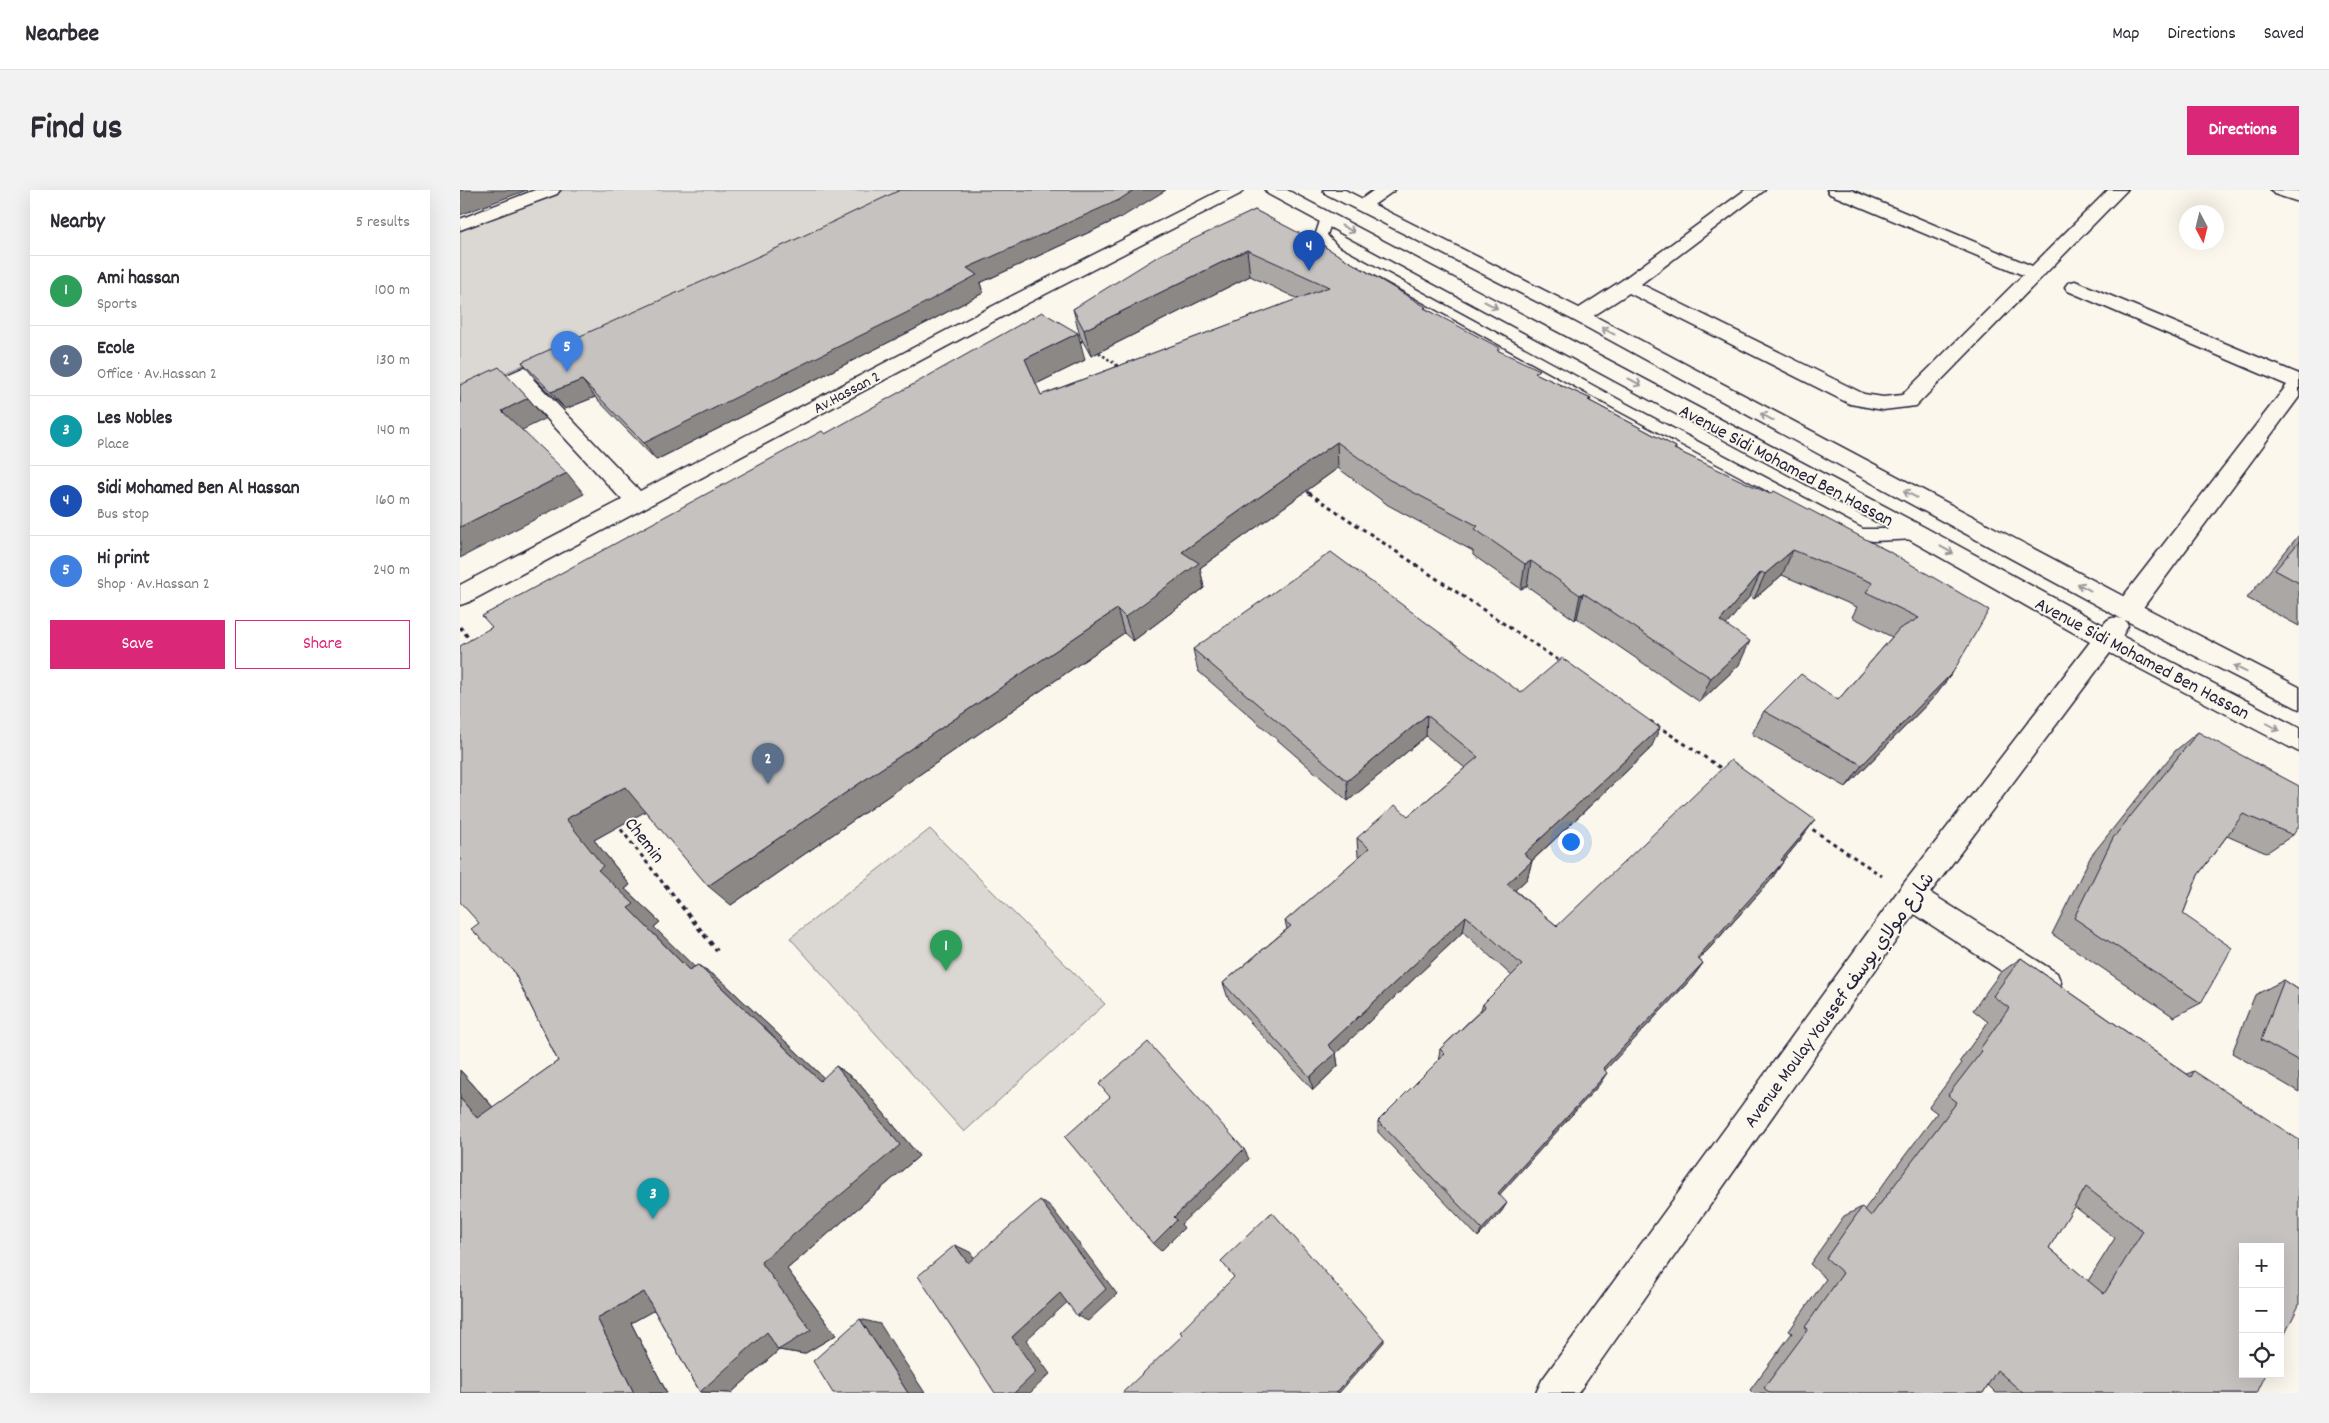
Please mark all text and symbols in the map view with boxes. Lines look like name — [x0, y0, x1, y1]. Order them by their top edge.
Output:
text: Nearbee — [25, 18, 99, 52]
text: Map — [2112, 22, 2139, 47]
text: Directions — [2167, 22, 2236, 47]
text: Saved — [2264, 22, 2304, 47]
text: Find us — [30, 105, 122, 155]
button: Directions — [2187, 106, 2299, 155]
north arrow — [2179, 205, 2224, 250]
text: Nearby — [50, 208, 105, 238]
text: 5 results — [356, 211, 410, 234]
one-way arrow — [1340, 224, 1355, 234]
pin: 4 — [1293, 230, 1325, 271]
text: Ami hassan — [97, 266, 180, 293]
text: 1 — [64, 279, 68, 302]
text: 100 m — [374, 279, 410, 302]
text: Sports — [97, 293, 137, 316]
one-way arrow — [1483, 301, 1498, 310]
one-way arrow — [1601, 326, 1616, 336]
pin: 5 — [551, 331, 583, 372]
text: Ecole — [97, 336, 135, 363]
text: 2 — [63, 349, 70, 372]
text: 130 m — [376, 349, 410, 372]
text: Office · Av.Hassan 2 — [97, 363, 217, 386]
street label: Av.Hassan 2 — [810, 366, 885, 420]
one-way arrow — [1627, 377, 1641, 387]
street label: Avenue Sidi Mohamed Ben Hassan — [1673, 399, 1897, 535]
text: Les Nobles — [97, 406, 172, 433]
one-way arrow — [1759, 412, 1774, 422]
text: 3 — [62, 419, 70, 442]
text: 140 m — [376, 419, 410, 442]
text: Place — [97, 433, 129, 456]
text: Sidi Mohamed Ben Al Hassan — [97, 476, 300, 503]
text: 4 — [63, 489, 69, 512]
text: 160 m — [375, 489, 410, 512]
one-way arrow — [1902, 489, 1917, 499]
text: Bus stop — [97, 503, 149, 526]
text: Hi print — [97, 546, 150, 573]
one-way arrow — [1939, 546, 1954, 555]
text: 5 — [62, 559, 70, 582]
text: 240 m — [373, 559, 410, 582]
text: Shop · Av.Hassan 2 — [97, 573, 210, 596]
one-way arrow — [2076, 582, 2091, 592]
street label: Avenue Sidi Mohamed Ben Hassan — [2029, 592, 2253, 728]
button: Save — [50, 620, 225, 669]
button: Share — [235, 620, 410, 669]
one-way arrow — [2233, 664, 2248, 673]
one-way arrow — [2266, 722, 2281, 732]
pin: 2 — [752, 743, 784, 784]
street label: Chemin — [617, 812, 670, 870]
your location — [1558, 829, 1584, 855]
street label: Avenue Moulay Youssef شارع مولاي يوسف — [1739, 868, 1943, 1134]
pin: 1 — [930, 930, 962, 971]
pin: 3 — [637, 1178, 669, 1219]
map controls — [2239, 1243, 2284, 1378]
button: + — [2239, 1243, 2284, 1288]
button: − — [2239, 1288, 2284, 1333]
button: locate — [2239, 1333, 2284, 1378]

